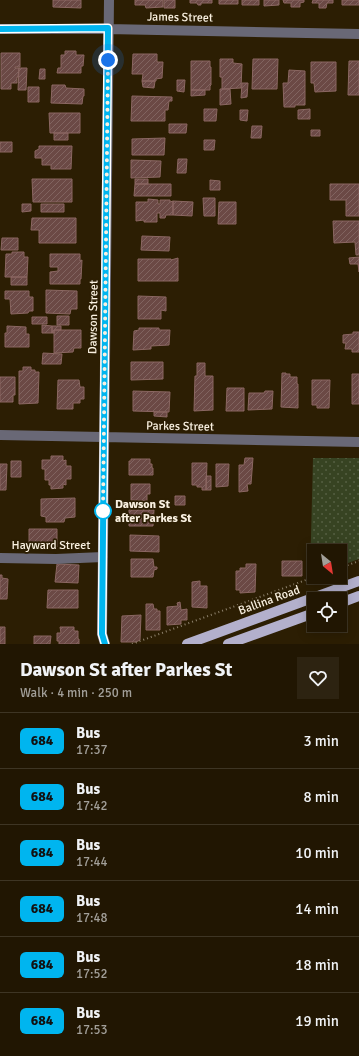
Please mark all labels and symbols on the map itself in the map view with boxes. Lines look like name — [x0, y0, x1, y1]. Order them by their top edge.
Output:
street label: James Street — [147, 9, 213, 26]
your location — [98, 50, 118, 70]
street label: Dawson Street — [85, 280, 102, 354]
street label: Parkes Street — [146, 418, 214, 435]
place label: Dawson St after Parkes St — [115, 497, 192, 526]
marker: Dawson St after Parkes St — [94, 502, 112, 520]
street label: Hayward Street — [12, 538, 90, 553]
north arrow — [307, 544, 347, 584]
street label: Ballina Road — [236, 582, 302, 619]

